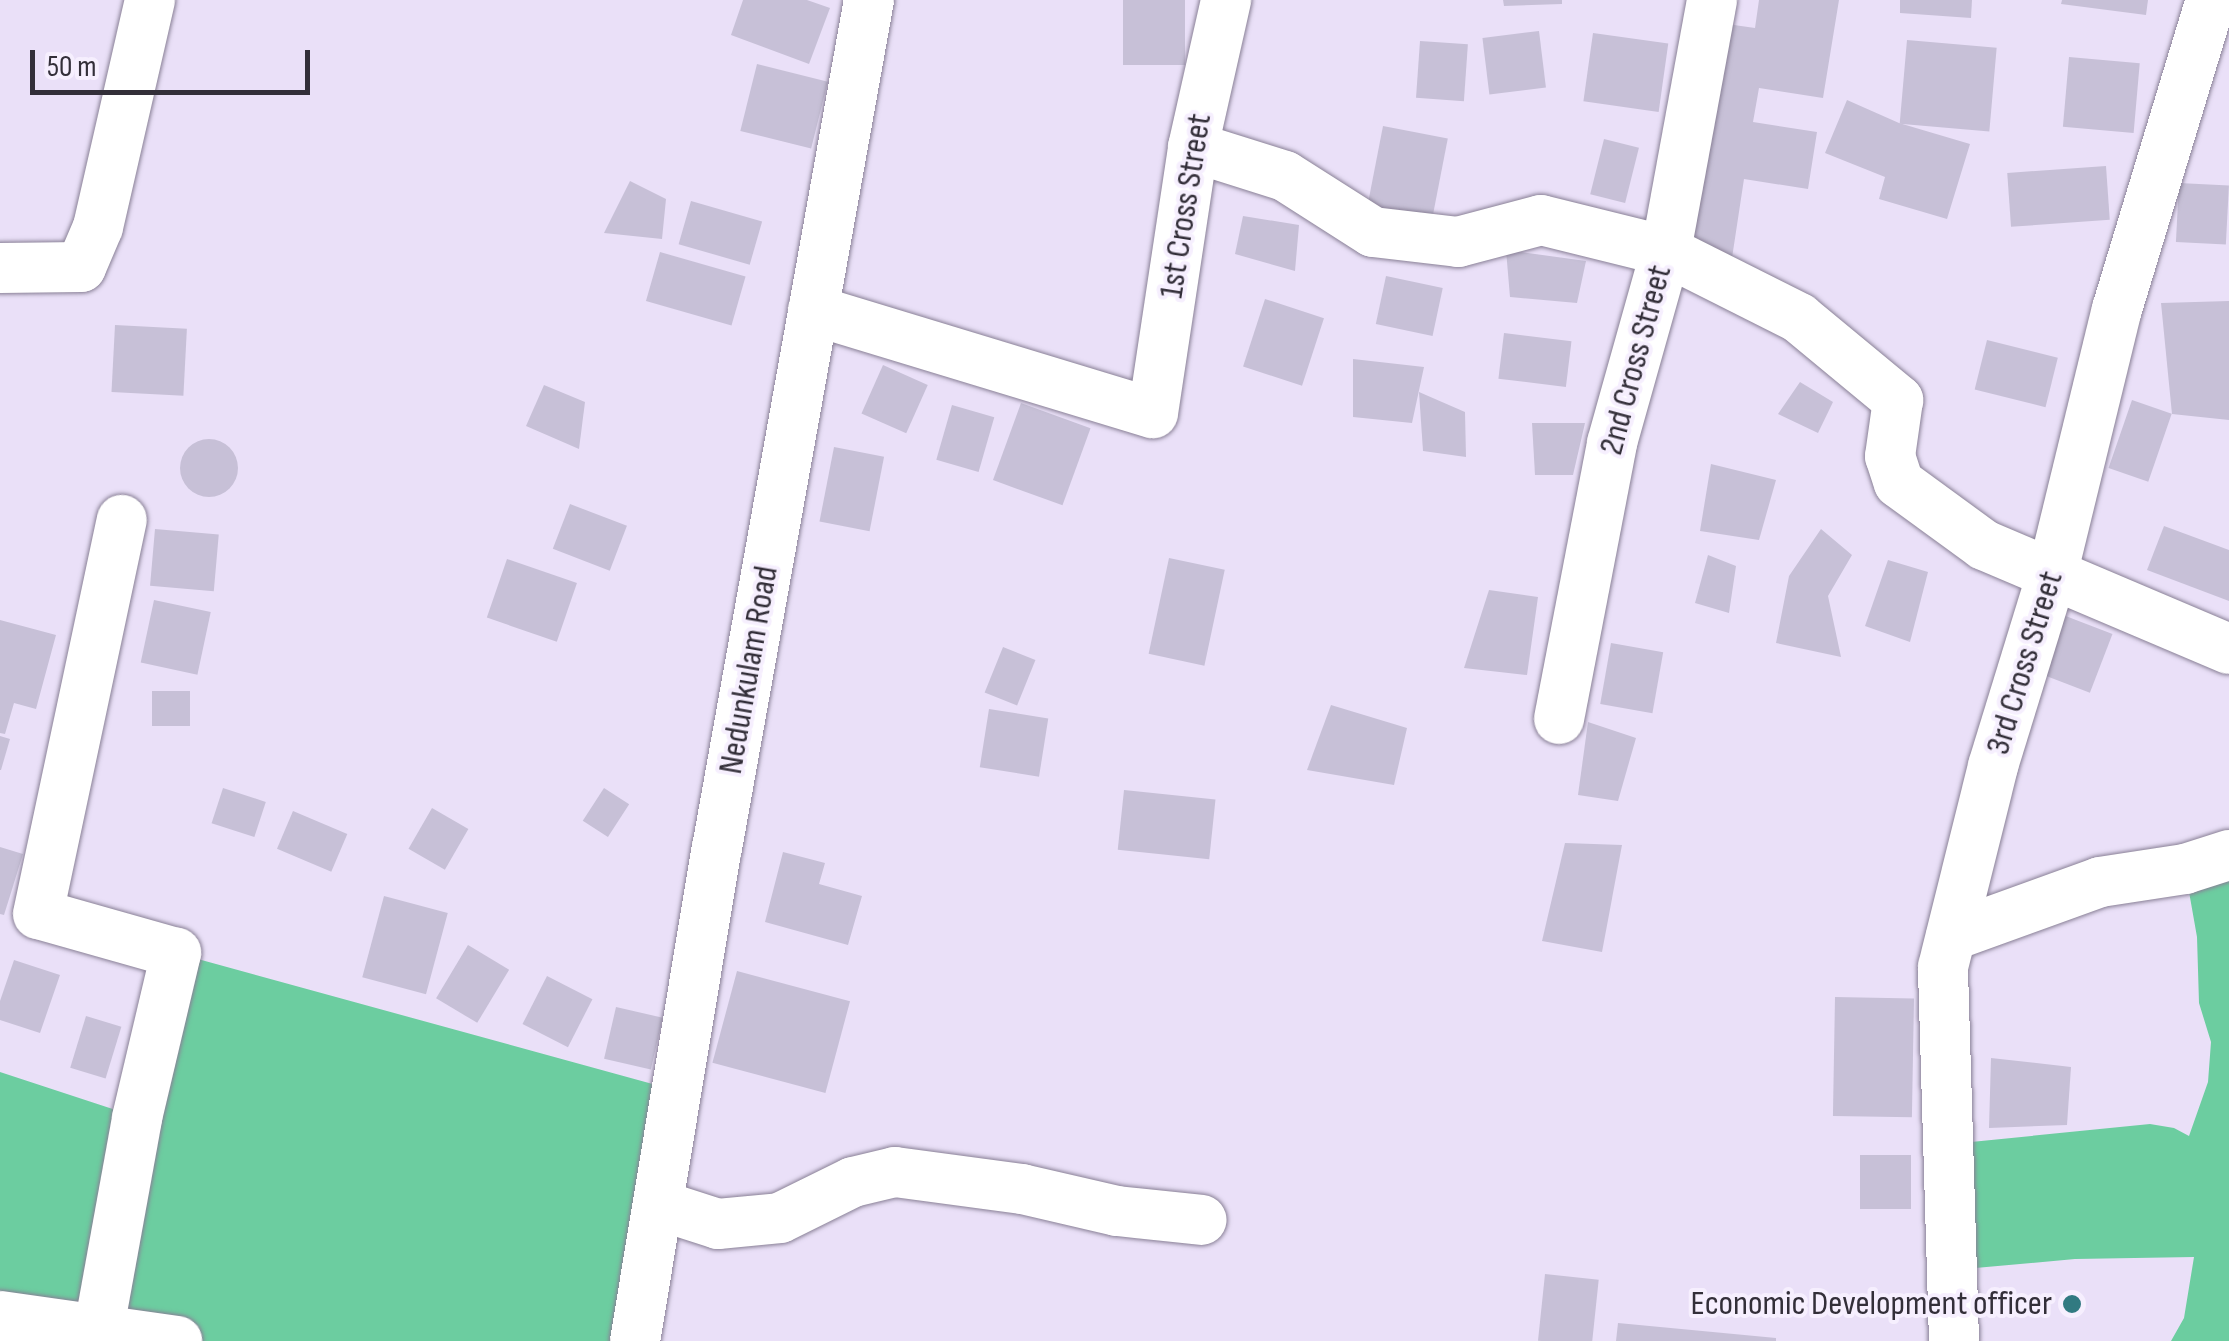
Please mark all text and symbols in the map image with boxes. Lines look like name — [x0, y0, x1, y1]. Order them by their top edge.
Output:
scale bar — [35, 30, 315, 92]
text: 50 m — [47, 49, 96, 85]
street label: 1st Cross Street — [1151, 111, 1221, 301]
street label: 2nd Cross Street — [1591, 261, 1681, 459]
street label: Nedunkulam Road — [710, 563, 788, 777]
street label: 3rd Cross Street — [1977, 566, 2073, 760]
place label: Economic Development officer — [1690, 1283, 2052, 1325]
marker: Economic Development officer — [2061, 1293, 2083, 1315]

